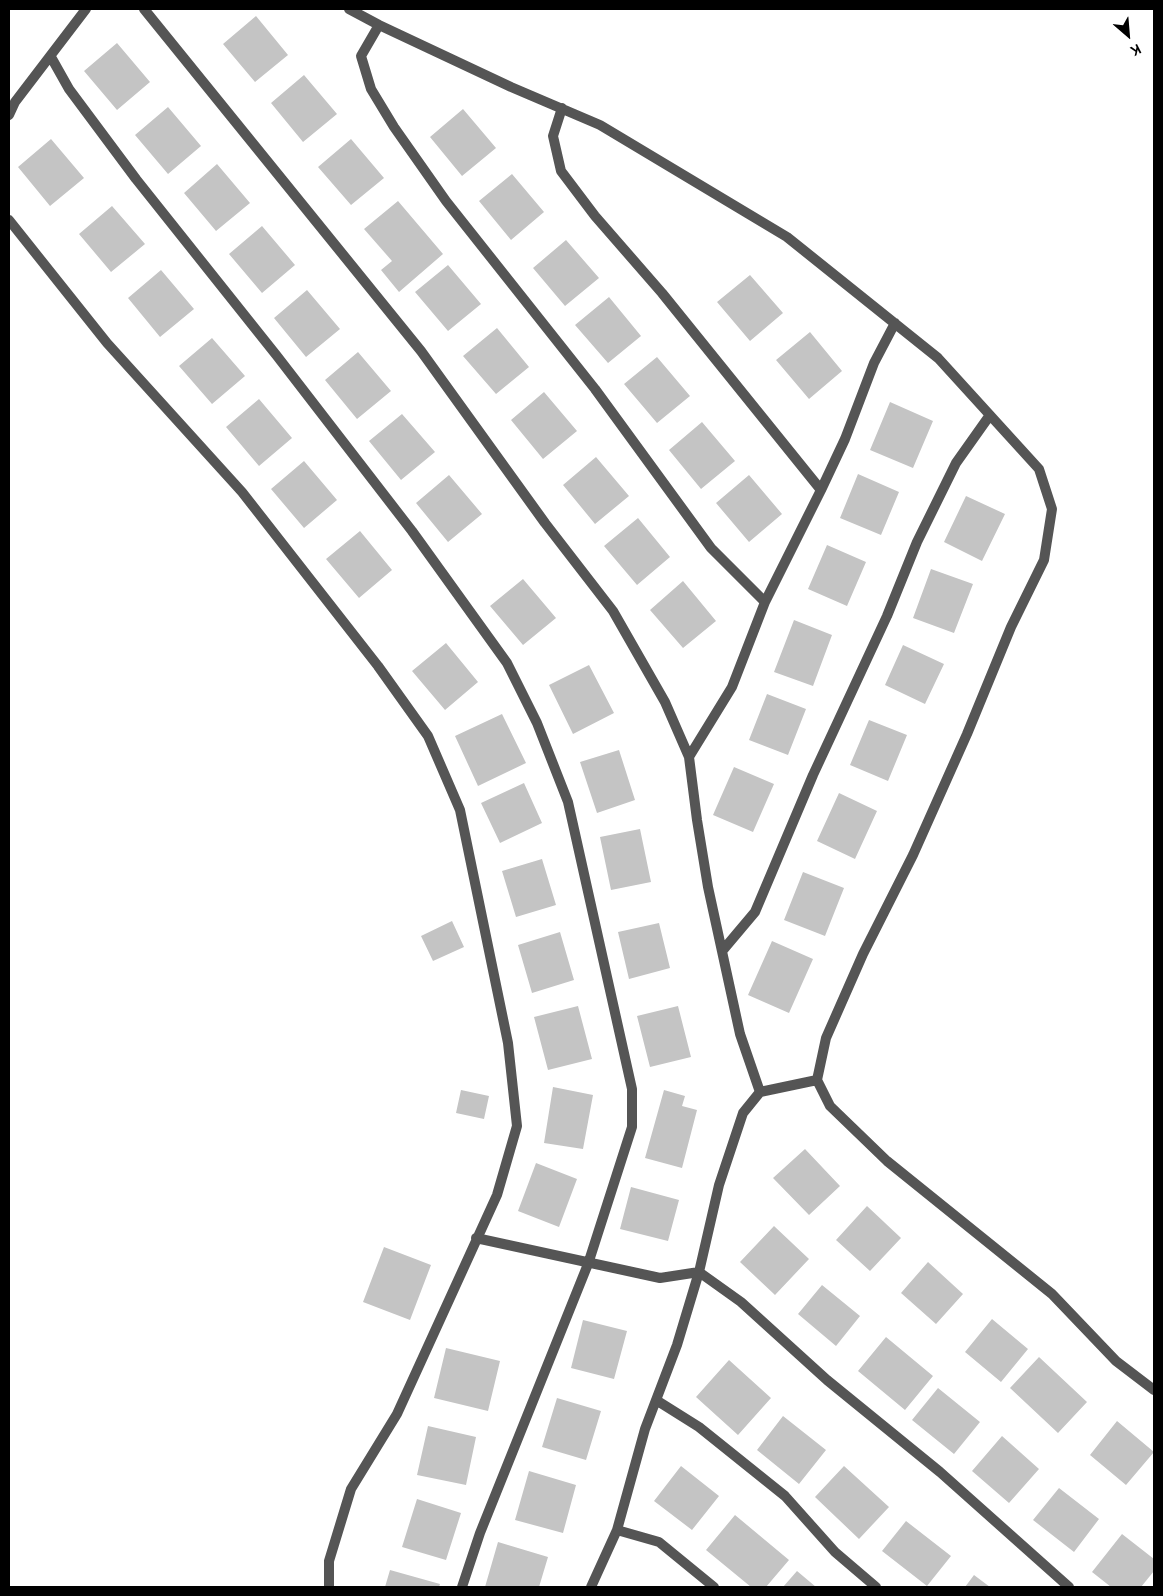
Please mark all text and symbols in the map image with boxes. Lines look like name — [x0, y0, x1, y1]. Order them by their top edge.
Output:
north arrow — [1103, 10, 1153, 60]
text: K — [1127, 39, 1143, 59]

